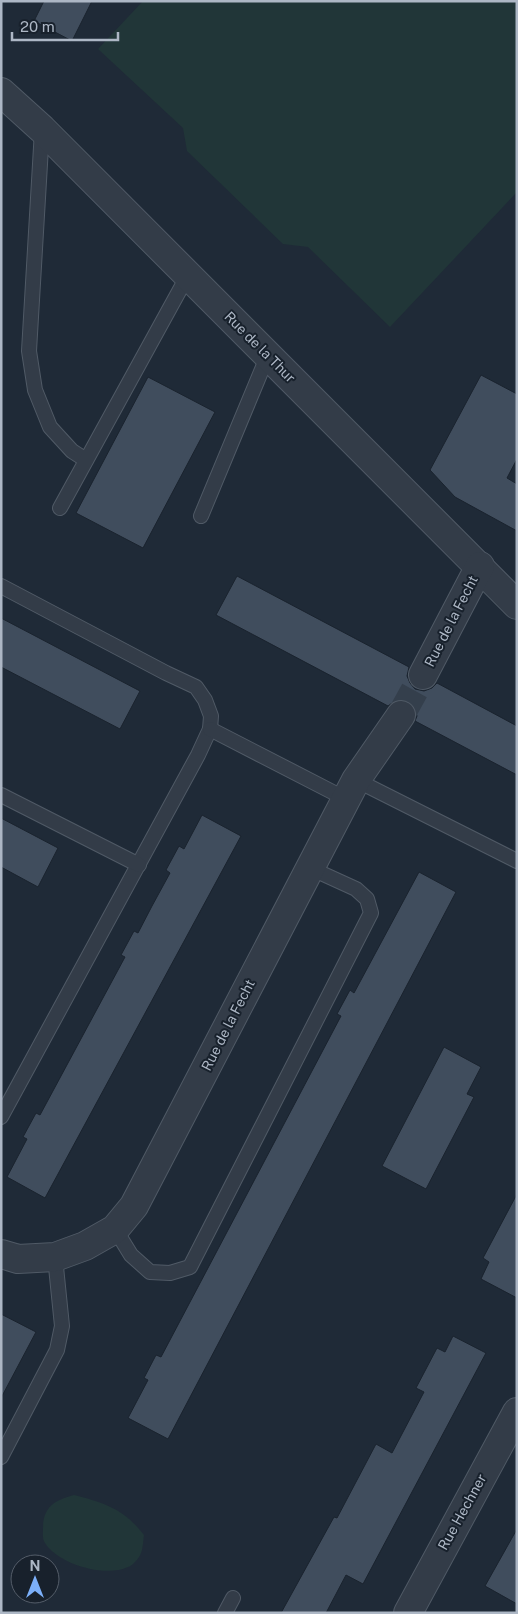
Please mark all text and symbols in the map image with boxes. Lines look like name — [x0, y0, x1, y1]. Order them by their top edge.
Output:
scale bar — [12, 10, 119, 42]
text: 20 m — [20, 18, 55, 35]
street label: Rue de la Thur — [221, 308, 299, 386]
street label: Rue de la Fecht — [421, 573, 481, 669]
street label: Rue de la Fecht — [198, 977, 258, 1073]
street label: Rue Hechner — [435, 1471, 489, 1553]
north arrow — [10, 1554, 60, 1604]
text: N — [30, 1558, 40, 1574]

